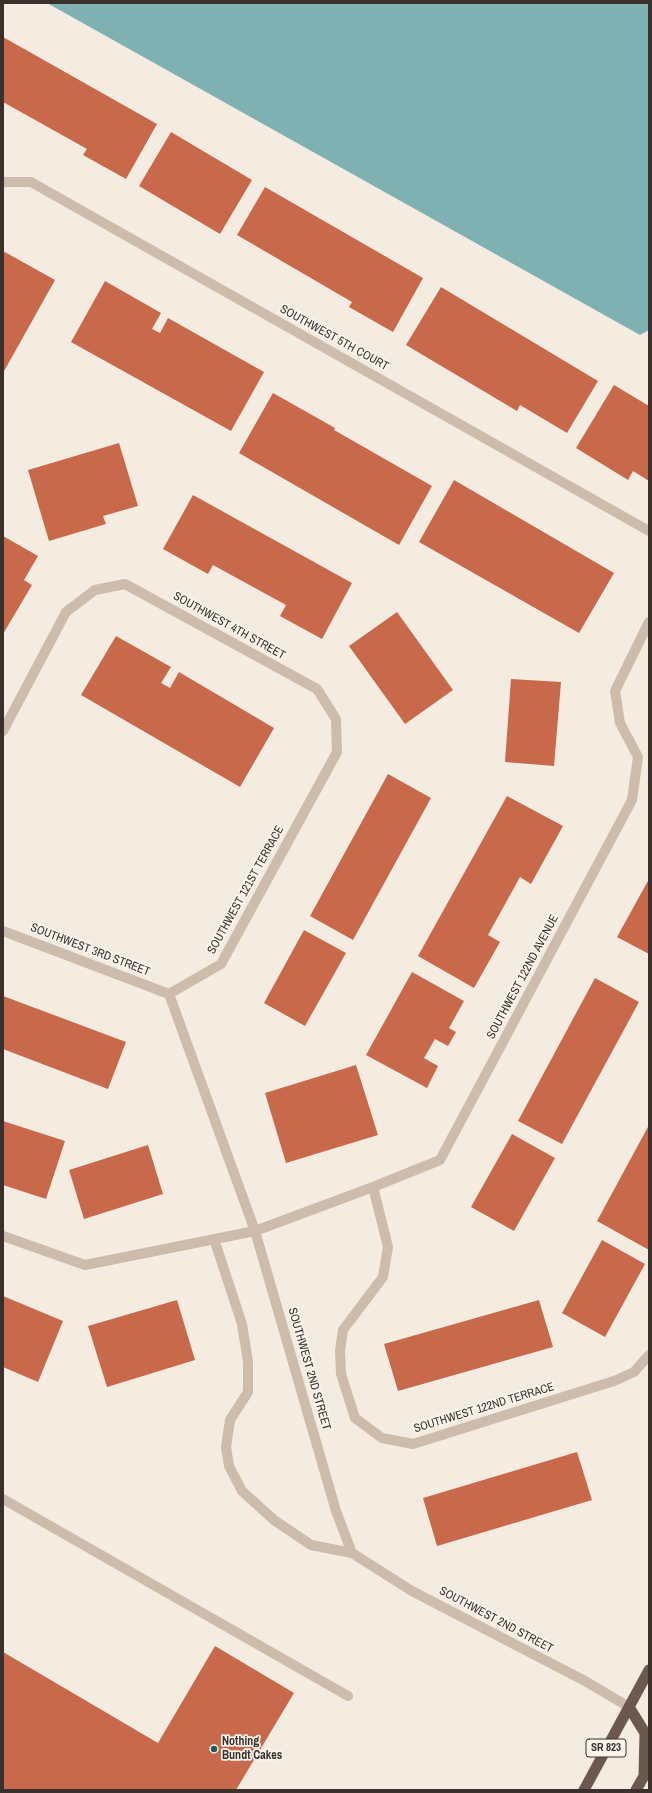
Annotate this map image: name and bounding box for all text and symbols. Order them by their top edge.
street label: SOUTHWEST 5TH COURT [277,302,391,374]
street label: SOUTHWEST 4TH STREET [171,589,287,663]
street label: SOUTHWEST 121ST TERRACE [205,823,287,957]
street label: SOUTHWEST 122ND AVENUE [484,912,562,1042]
street label: SOUTHWEST 3RD STREET [28,921,152,979]
street label: SOUTHWEST 2ND STREET [285,1306,333,1432]
street label: SOUTHWEST 122ND TERRACE [412,1380,556,1436]
street label: SOUTHWEST 2ND STREET [437,1584,555,1656]
place label: Nothing Bundt Cakes [222,1735,282,1763]
road number: SR 823 [586,1739,626,1757]
marker: Nothing Bundt Cakes [209,1744,219,1754]

